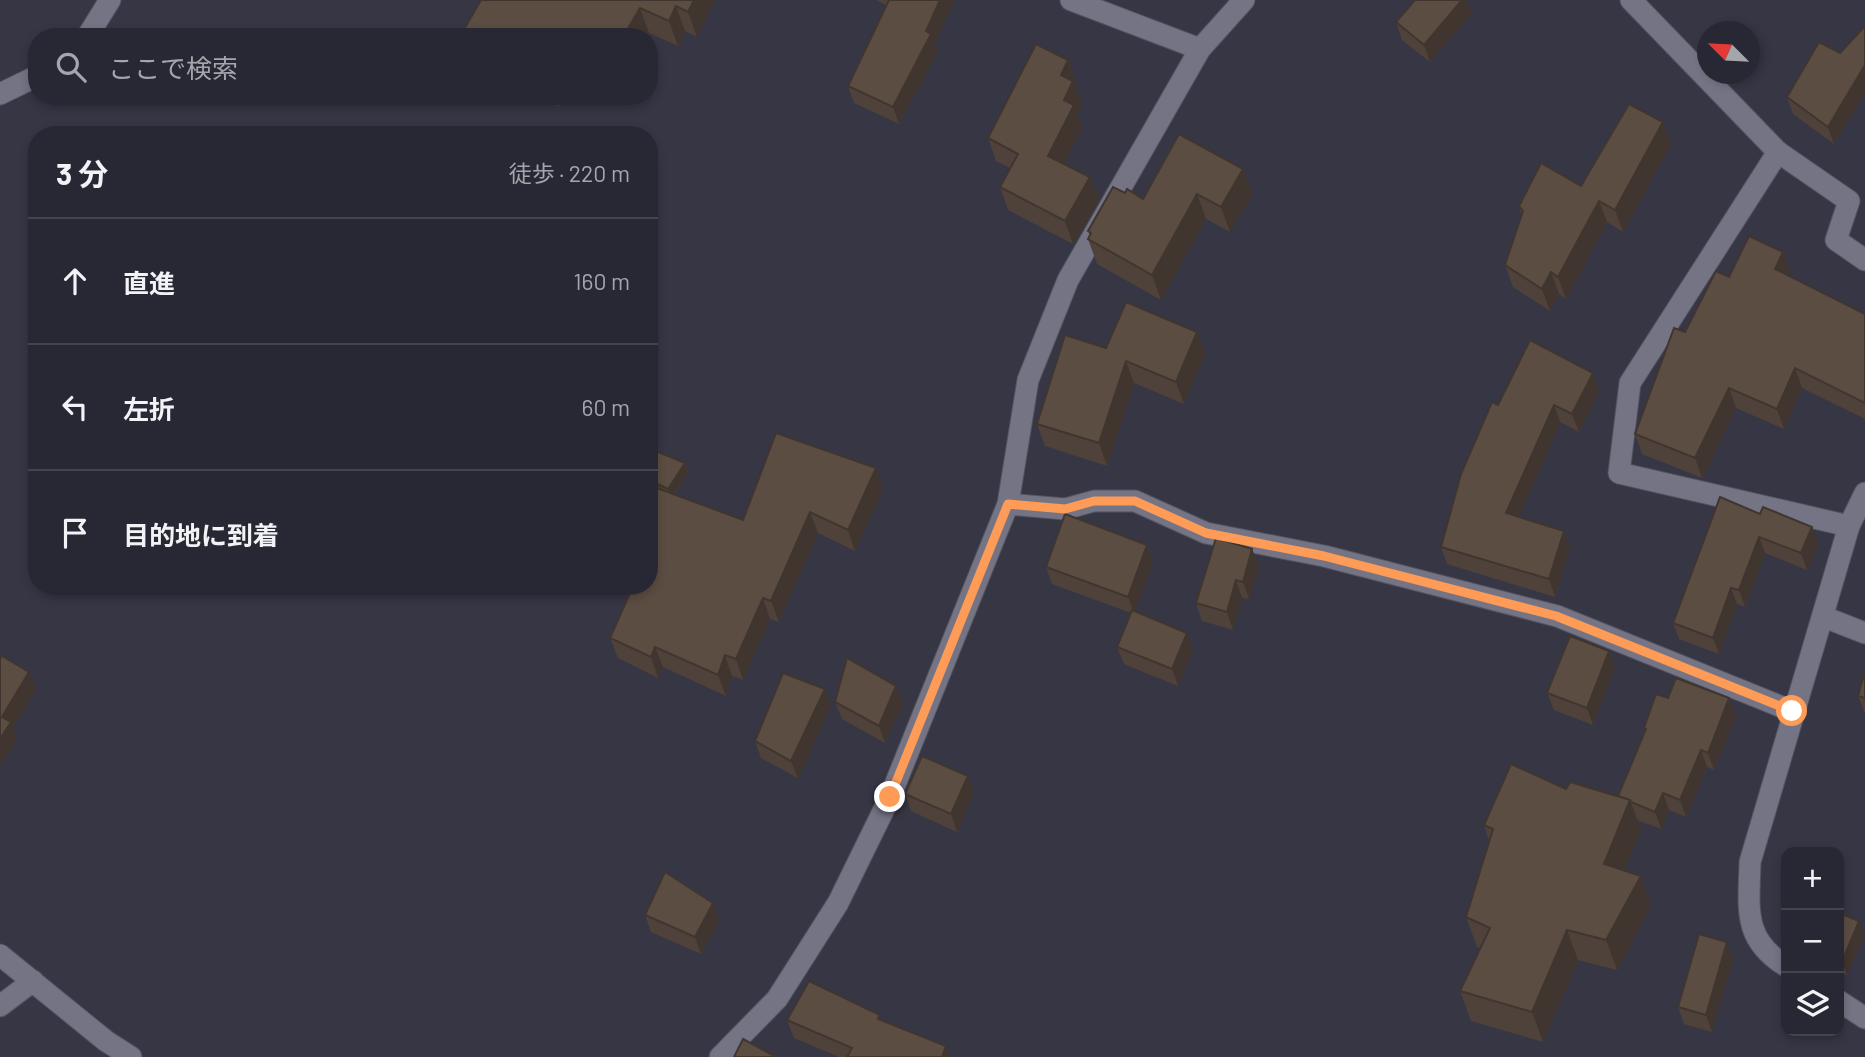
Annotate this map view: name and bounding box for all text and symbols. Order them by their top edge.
north arrow [1697,21,1760,84]
search box [28,28,658,105]
icon: search [52,48,90,86]
text: ここで検索 [108,52,238,83]
text: 3 分 [56,155,108,191]
text: 徒歩 · 220 m [509,159,630,187]
icon: ahead [56,262,94,300]
text: 直進 [123,267,175,298]
text: 160 m [573,267,630,295]
icon: left [56,388,94,426]
text: 左折 [123,393,175,424]
text: 60 m [582,393,630,421]
icon: arrive [56,514,94,552]
text: 目的地に到着 [123,519,279,550]
route start [1776,695,1807,726]
route end [874,781,905,812]
map controls [1781,847,1844,1036]
button: + [1781,847,1844,910]
button: − [1781,910,1844,973]
button: layers [1781,973,1844,1036]

